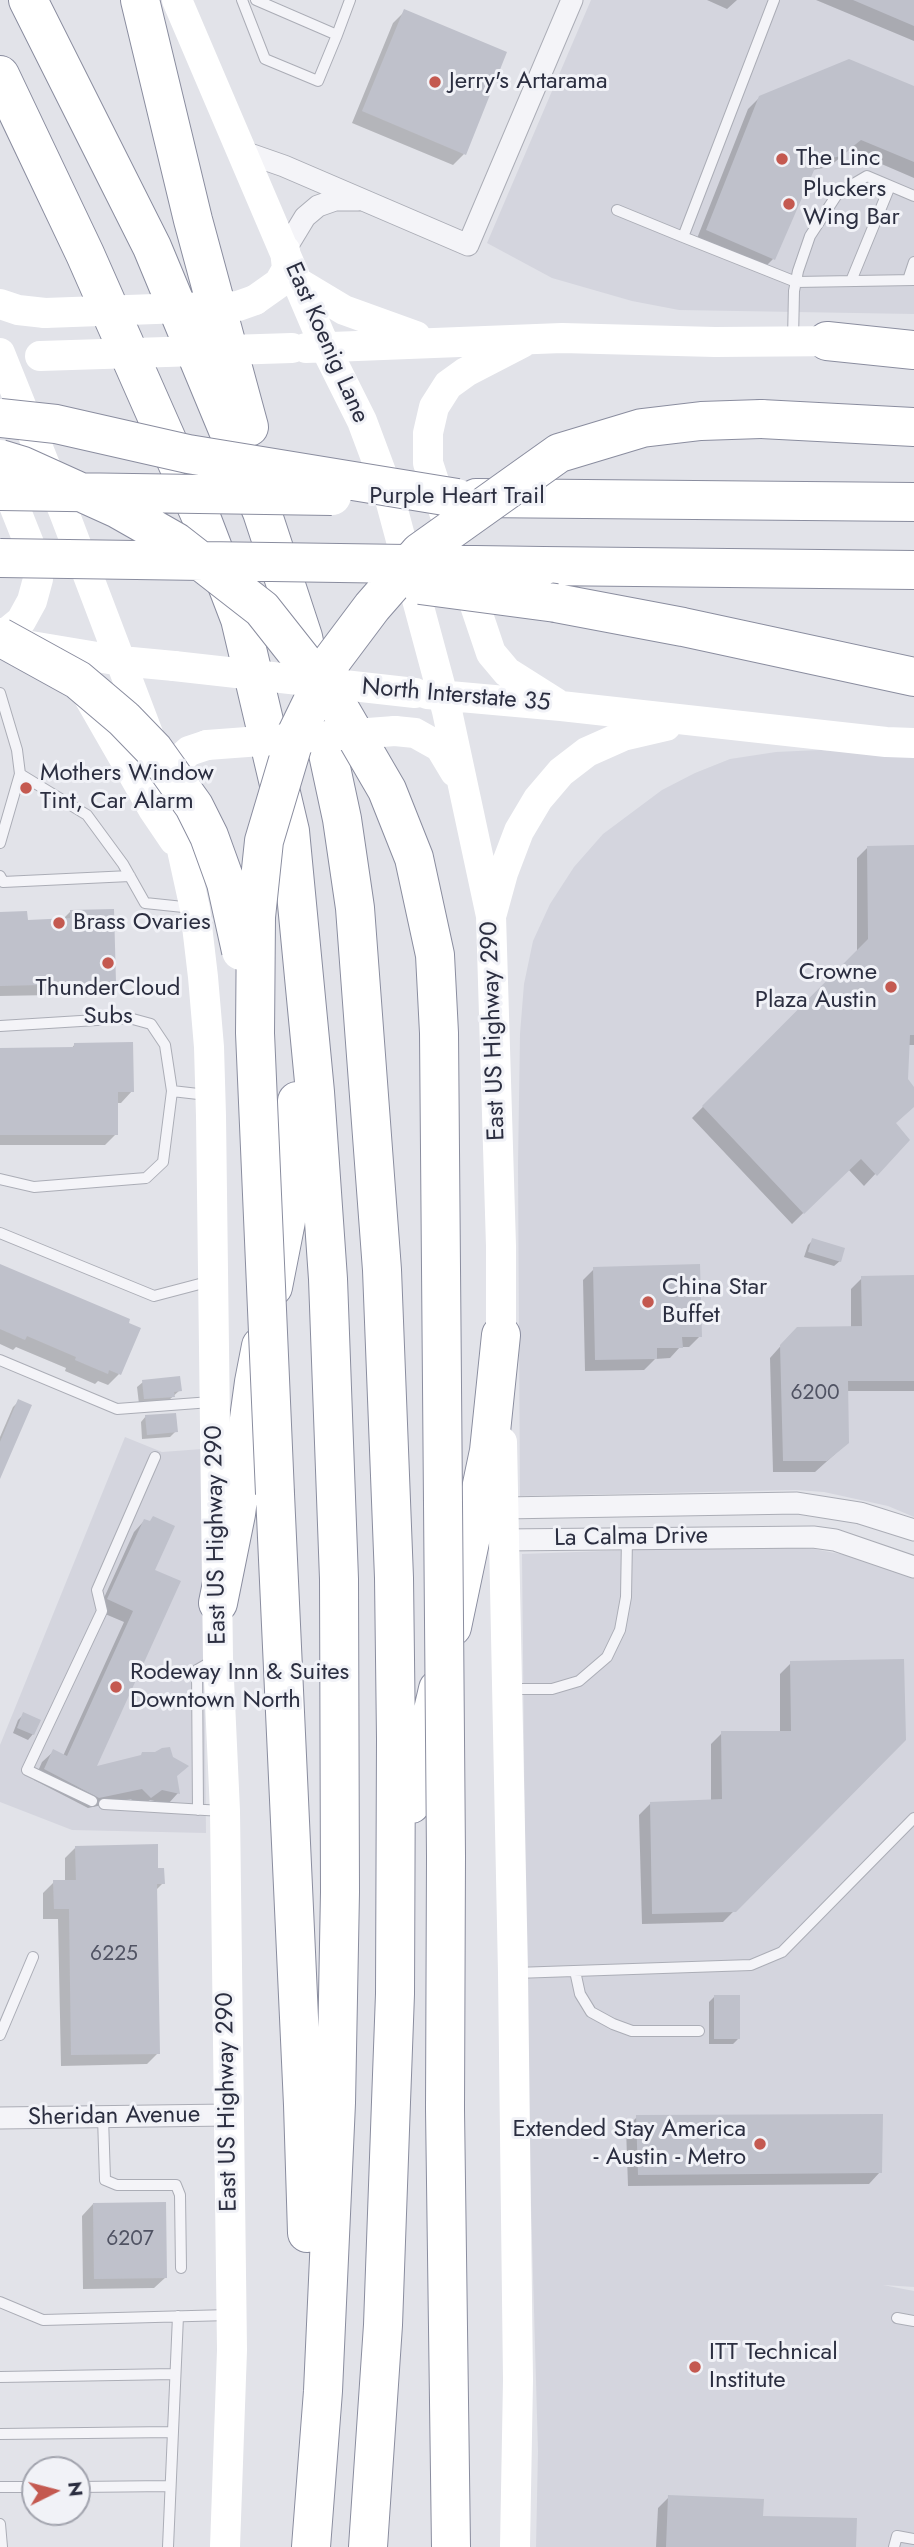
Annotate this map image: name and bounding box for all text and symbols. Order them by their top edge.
place label: Jerry's Artarama [449,68,608,96]
marker: Jerry's Artarama [427,74,443,90]
place label: The Linc [796,145,880,173]
marker: The Linc [774,151,790,167]
place label: Pluckers Wing Bar [803,176,900,232]
marker: Pluckers Wing Bar [781,196,797,212]
street label: East Koenig Lane [278,258,374,428]
street label: Purple Heart Trail [369,483,545,511]
street label: North Interstate 35 [360,673,552,719]
place label: Mothers Window Tint, Car Alarm [40,760,214,816]
marker: Mothers Window Tint, Car Alarm [18,780,34,796]
place label: Brass Ovaries [73,909,211,937]
marker: Brass Ovaries [51,915,67,931]
street label: East US Highway 290 [476,921,512,1141]
marker: ThunderCloud Subs [100,955,116,971]
place label: Crowne Plaza Austin [755,959,877,1015]
place label: ThunderCloud Subs [36,975,180,1031]
marker: Crowne Plaza Austin [883,979,899,995]
place label: China Star Buffet [662,1274,767,1330]
marker: China Star Buffet [640,1294,656,1310]
house number: 6200 [790,1381,840,1407]
street label: East US Highway 290 [201,1425,233,1645]
street label: La Calma Drive [554,1522,708,1554]
place label: Rodeway Inn & Suites Downtown North [130,1659,349,1715]
marker: Rodeway Inn & Suites Downtown North [108,1679,124,1695]
house number: 6225 [90,1942,138,1968]
street label: East US Highway 290 [212,1992,244,2212]
street label: Sheridan Avenue [28,2101,200,2133]
place label: Extended Stay America - Austin - Metro [513,2116,746,2172]
marker: Extended Stay America - Austin - Metro [752,2136,768,2152]
house number: 6207 [106,2227,154,2253]
place label: ITT Technical Institute [709,2339,838,2395]
marker: ITT Technical Institute [687,2359,703,2375]
north arrow [21,2456,91,2526]
text: N [61,2480,90,2498]

